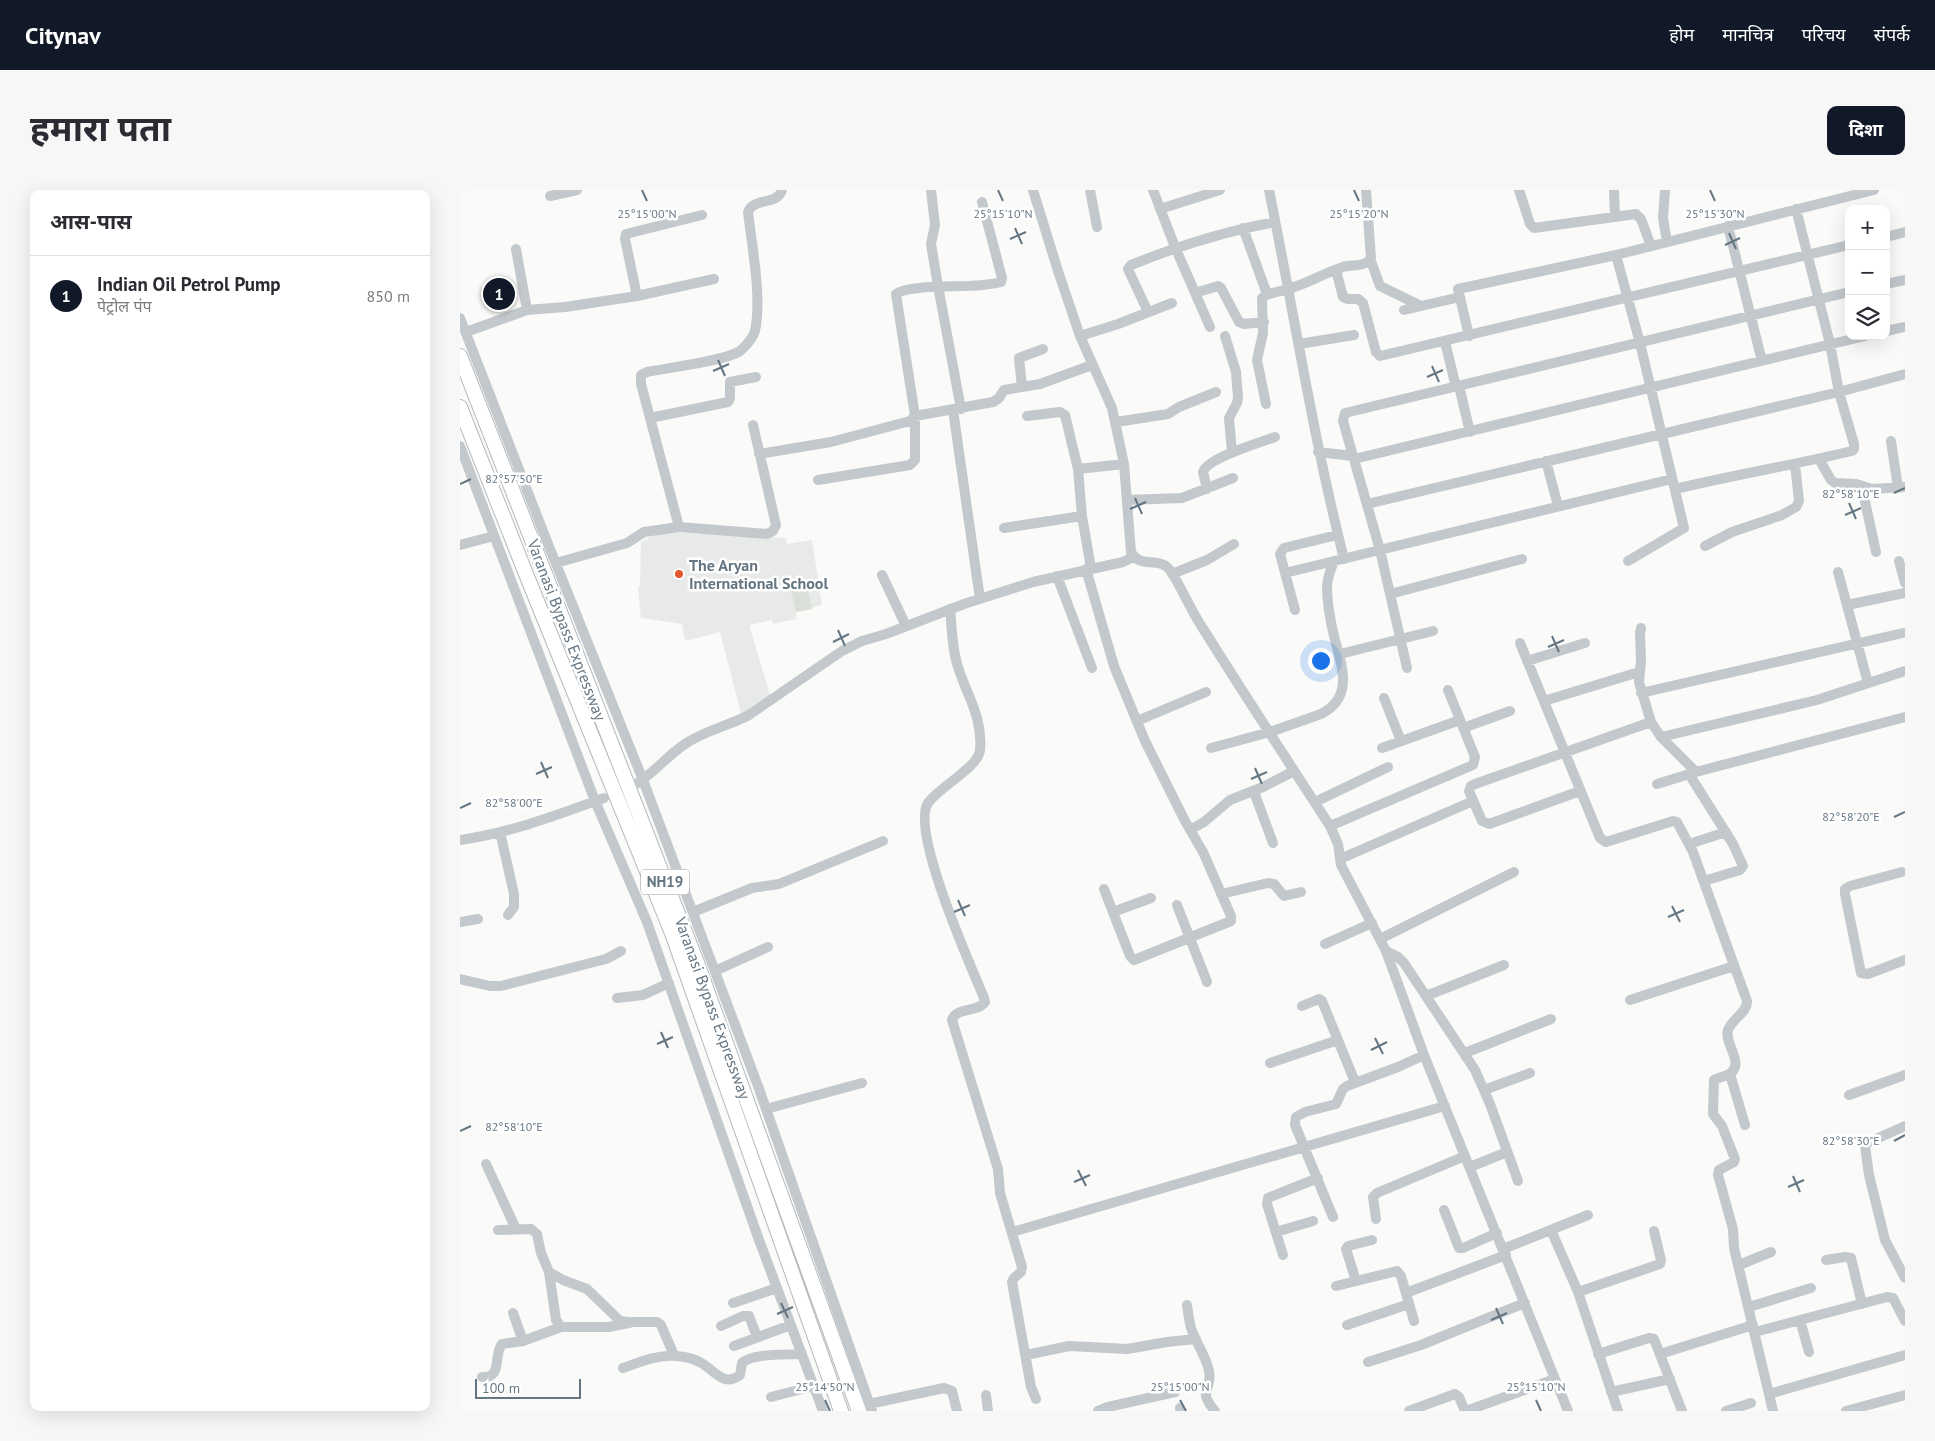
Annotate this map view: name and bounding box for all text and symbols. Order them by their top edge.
text: Citynav [25,20,101,51]
text: होम [1669,23,1694,46]
text: मानचित्र [1722,23,1774,46]
text: परिचय [1802,23,1846,46]
text: संपर्क [1874,23,1910,46]
text: हमारा पता [30,105,171,151]
button: दिशा [1827,106,1905,155]
map controls [1845,205,1890,340]
button: + [1845,205,1890,250]
text: 25°15'00"N [617,206,677,221]
text: 25°15'10"N [973,206,1033,221]
text: 25°15'20"N [1329,206,1389,221]
text: 25°15'30"N [1685,206,1745,221]
text: आस-पास [50,208,132,235]
button: − [1845,250,1890,295]
text: Indian Oil Petrol Pump [97,272,281,296]
pin: 1 [483,275,515,313]
text: 1 [61,286,71,306]
text: 850 m [367,286,410,306]
button: layers [1845,295,1890,340]
text: पेट्रोल पंप [97,296,152,316]
text: 82°57'50"E [485,471,543,486]
text: 82°58'10"E [1822,486,1880,501]
street label: Varanasi Bypass Expressway [523,536,611,724]
place label: The Aryan International School [689,555,828,593]
marker: The Aryan International School [673,568,685,580]
your location [1308,648,1334,674]
text: 82°58'00"E [485,795,543,810]
text: 82°58'20"E [1822,809,1880,824]
road number: NH19 [641,870,689,894]
street label: Varanasi Bypass Expressway [670,913,755,1102]
text: 82°58'10"E [485,1119,543,1134]
text: 82°58'30"E [1822,1133,1880,1148]
scale bar [475,1376,581,1399]
text: 100 m [482,1379,520,1397]
text: 25°14'50"N [795,1379,855,1394]
text: 25°15'00"N [1150,1379,1210,1394]
text: 25°15'10"N [1506,1379,1566,1394]

